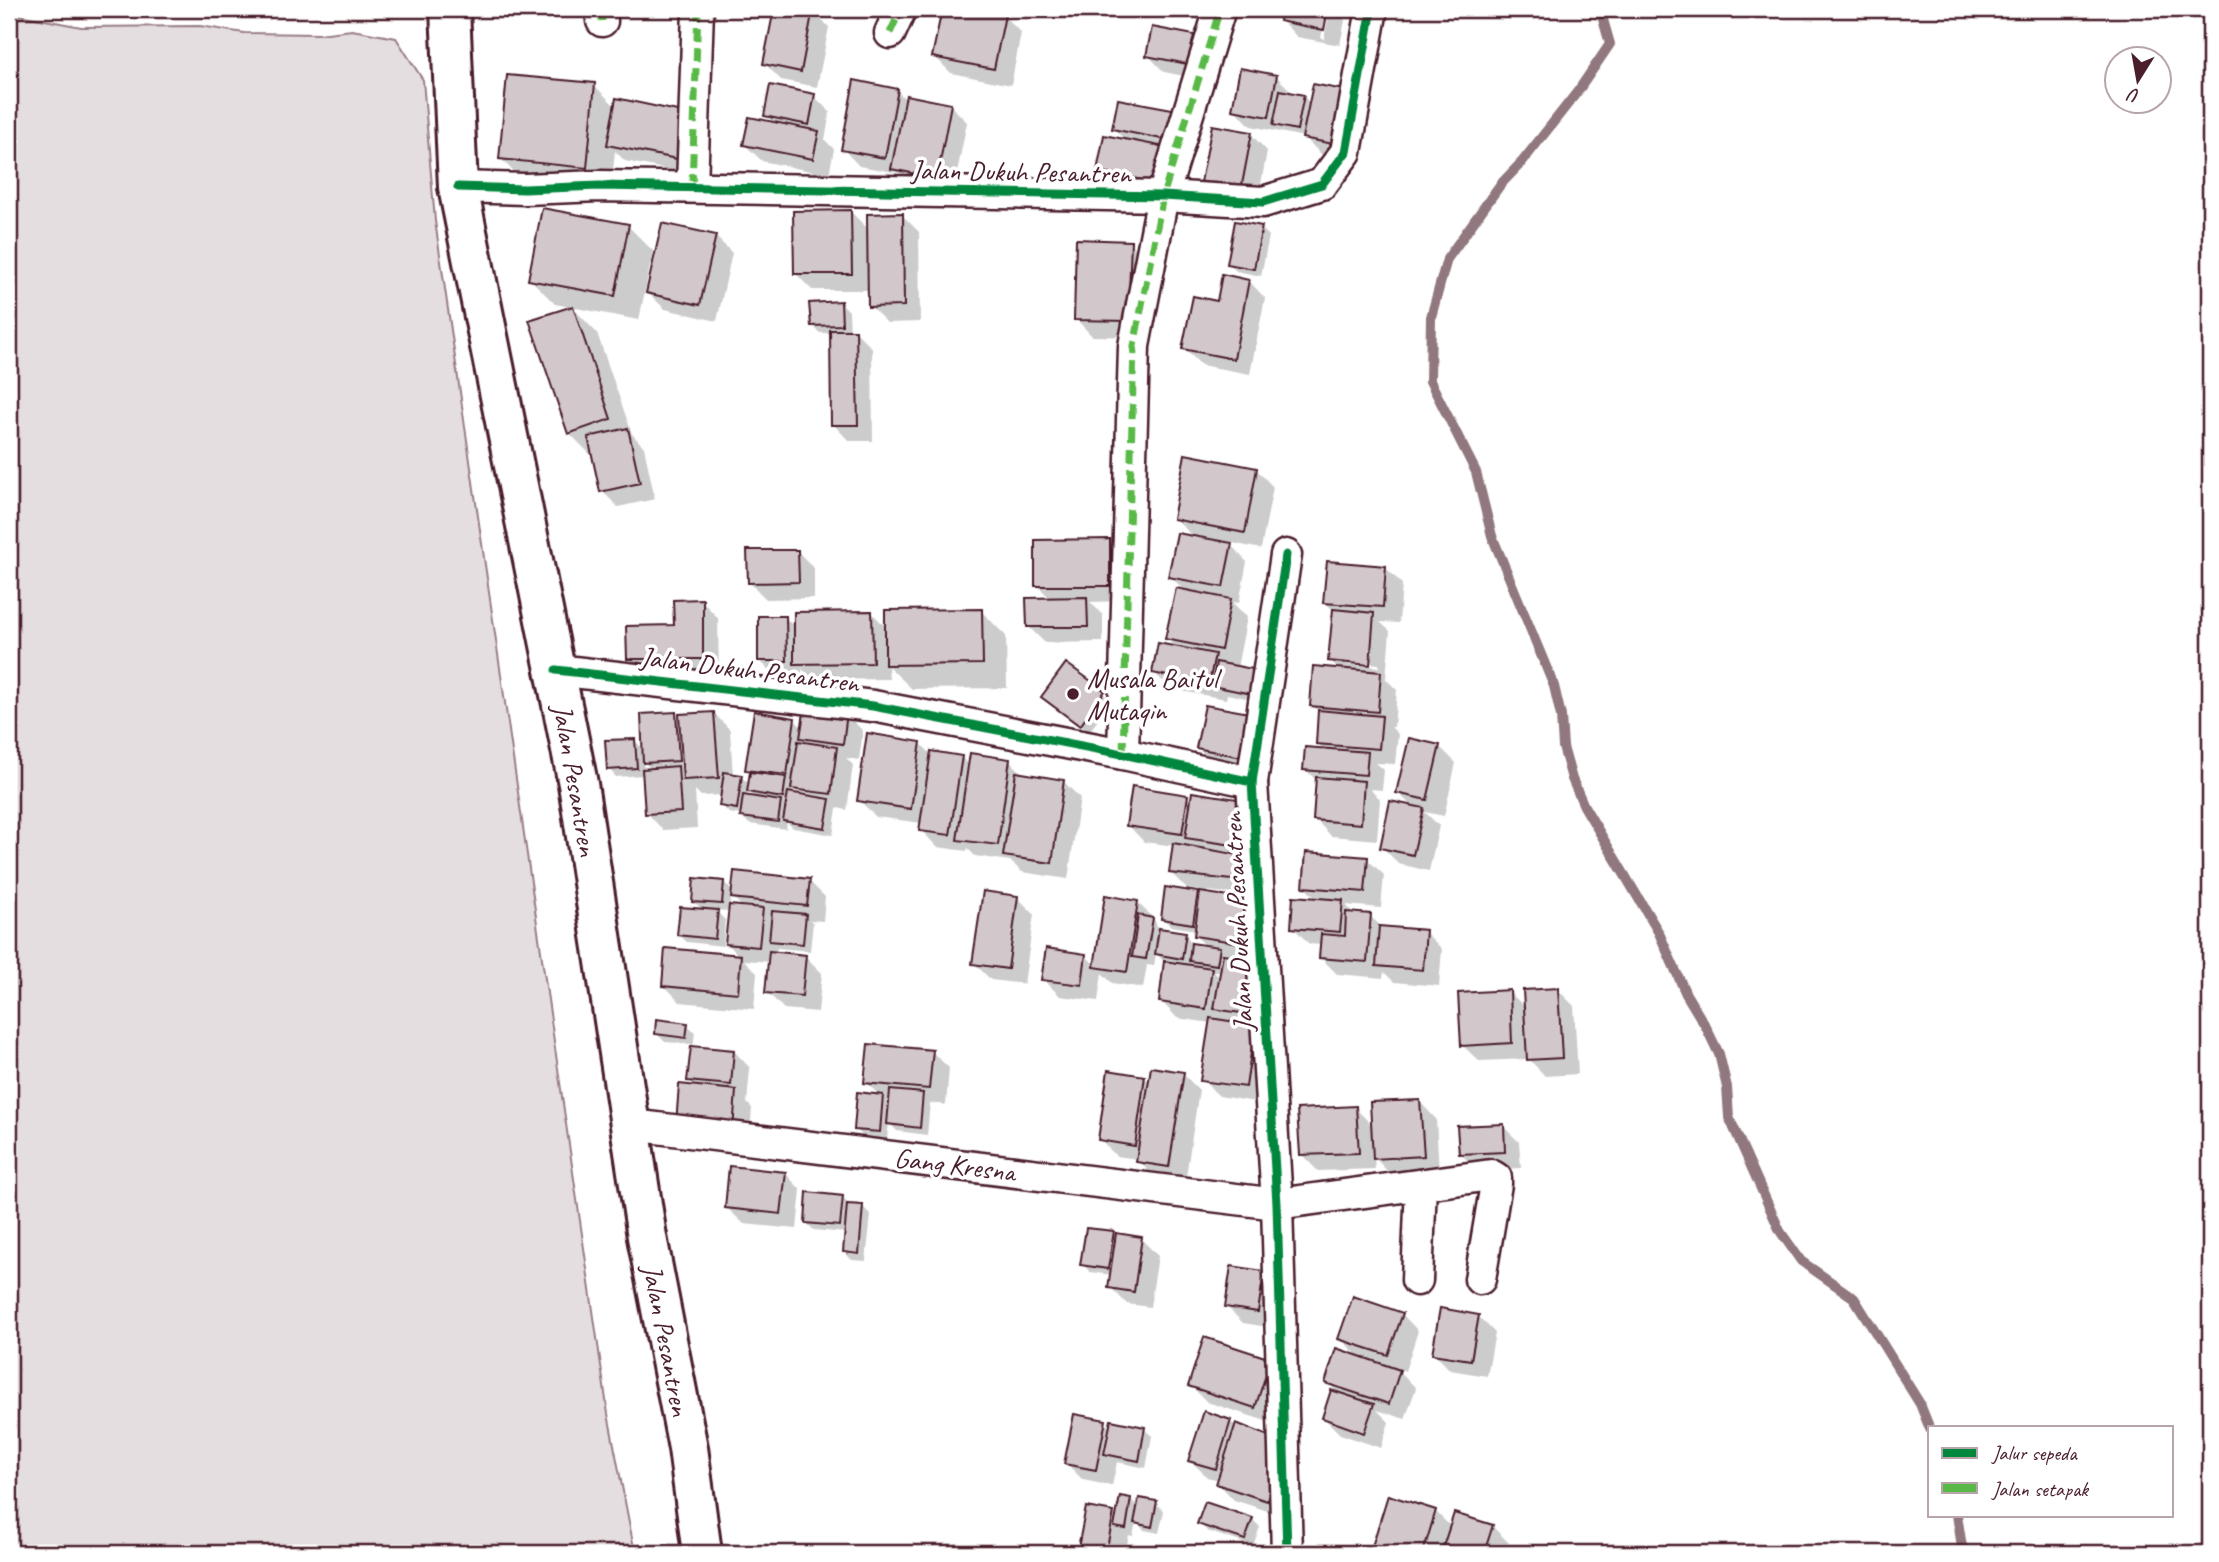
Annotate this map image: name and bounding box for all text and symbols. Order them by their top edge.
north arrow [2104,46,2174,116]
text: U [2124,82,2142,108]
street label: Jalan Dukuh Pesantren [909,152,1132,191]
street label: Jalan Dukuh Pesantren [637,639,862,700]
place label: Musala Baitul Mutaqin [1087,661,1223,728]
marker: Musala Baitul Mutaqin [1065,686,1081,702]
street label: Jalan Pesantren [545,700,606,860]
street label: Jalan Dukuh Pesantren [1214,810,1261,1034]
street label: Gang Kresna [893,1140,1020,1190]
street label: Jalan Pesantren [634,1260,699,1420]
legend [1928,1426,2174,1516]
text: Jalur sepeda [1991,1440,2078,1466]
text: Jalan setapak [1991,1476,2089,1502]

